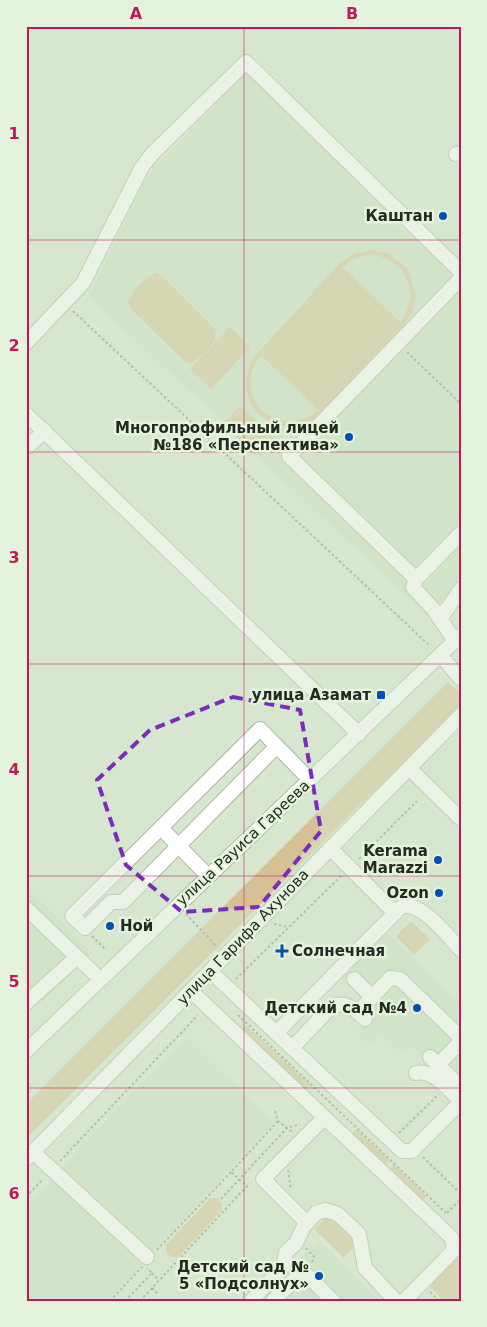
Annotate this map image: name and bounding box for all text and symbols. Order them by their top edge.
text: A [130,4,143,23]
text: B [346,4,358,23]
text: 1 [8,124,20,143]
place label: Каштан [366,207,433,225]
marker: Каштан [437,210,449,222]
text: 2 [8,336,20,355]
place label: Многопрофильный лицей №186 «Перспектива» [115,419,339,454]
marker: Многопрофильный лицей №186 «Перспектива» [343,431,355,443]
text: 3 [8,548,20,567]
place label: улица Азамат [252,686,371,704]
marker: улица Азамат [375,689,387,701]
text: 4 [8,760,20,779]
street label: улица Рауиса Гареева [173,776,313,910]
place label: Kerama Marazzi [363,842,428,877]
marker: Kerama Marazzi [432,854,444,866]
street label: улица Гарифа Ахунова [173,865,313,1009]
place label: Ozon [387,884,429,902]
marker: Ozon [433,887,445,899]
place label: Ной [120,917,153,935]
marker: Ной [104,920,116,932]
place label: Солнечная [292,942,385,960]
marker: Солнечная [276,945,288,957]
text: 5 [8,972,20,991]
place label: Детский сад №4 [265,999,407,1017]
marker: Детский сад №4 [411,1002,423,1014]
text: 6 [8,1184,20,1203]
place label: Детский сад № 5 «Подсолнух» [177,1258,309,1293]
marker: Детский сад № 5 «Подсолнух» [313,1270,325,1282]

